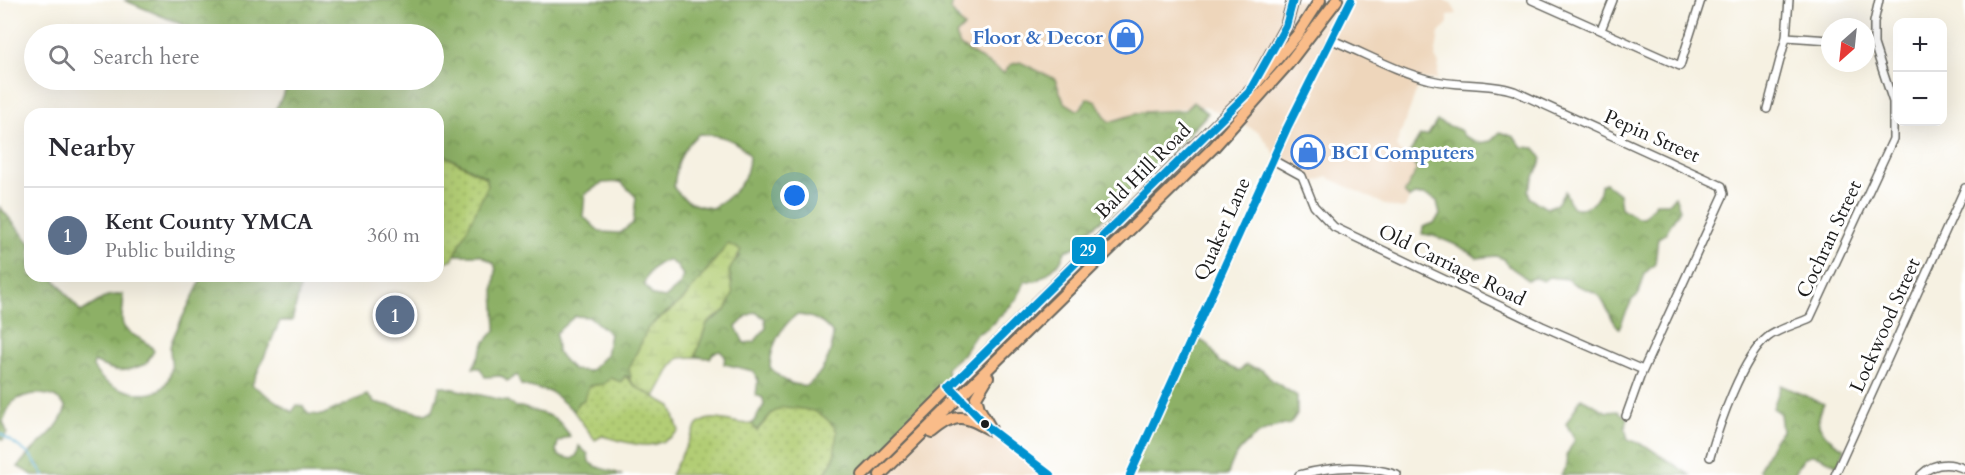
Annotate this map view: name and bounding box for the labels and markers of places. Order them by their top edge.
shop icon: Floor & Decor [1108,19,1144,55]
place label: Floor & Decor [973,24,1104,51]
shop icon: BCI Computers [1290,134,1326,170]
place label: BCI Computers [1331,139,1474,166]
pin: 1 [376,292,414,338]
unlabelled marker [979,418,991,430]

